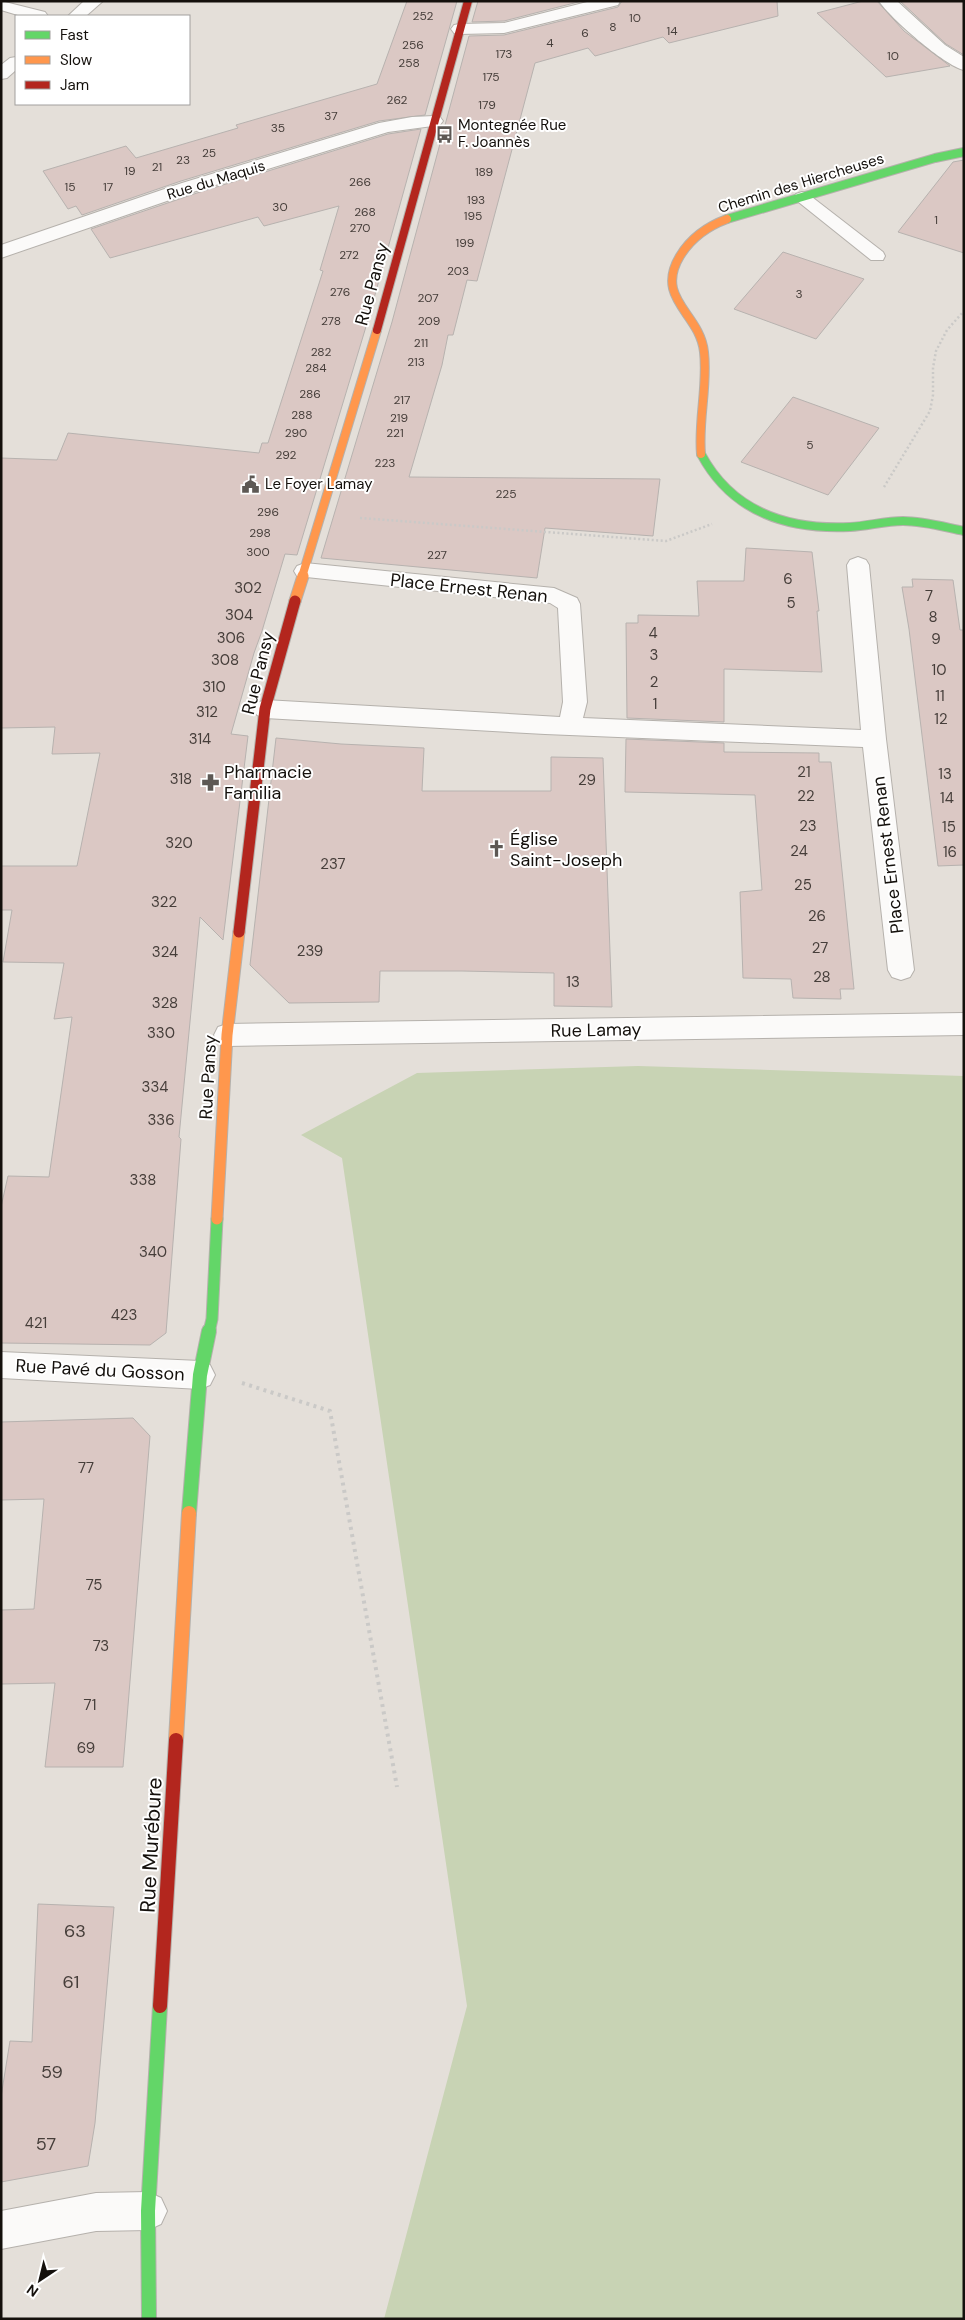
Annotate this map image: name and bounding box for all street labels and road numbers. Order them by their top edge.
street label: Chemin des Hiercheuses [716,148,886,218]
street label: Rue du Maquis [164,156,268,204]
street label: Rue Pansy [349,240,395,328]
street label: Place Ernest Renan [389,568,549,608]
street label: Rue Pansy [236,629,280,717]
street label: Place Ernest Renan [866,775,910,935]
street label: Rue Lamay [550,1017,642,1043]
street label: Rue Pansy [194,1034,222,1120]
street label: Rue Pavé du Gosson [15,1354,185,1386]
street label: Rue Murébure [133,1777,169,1913]

